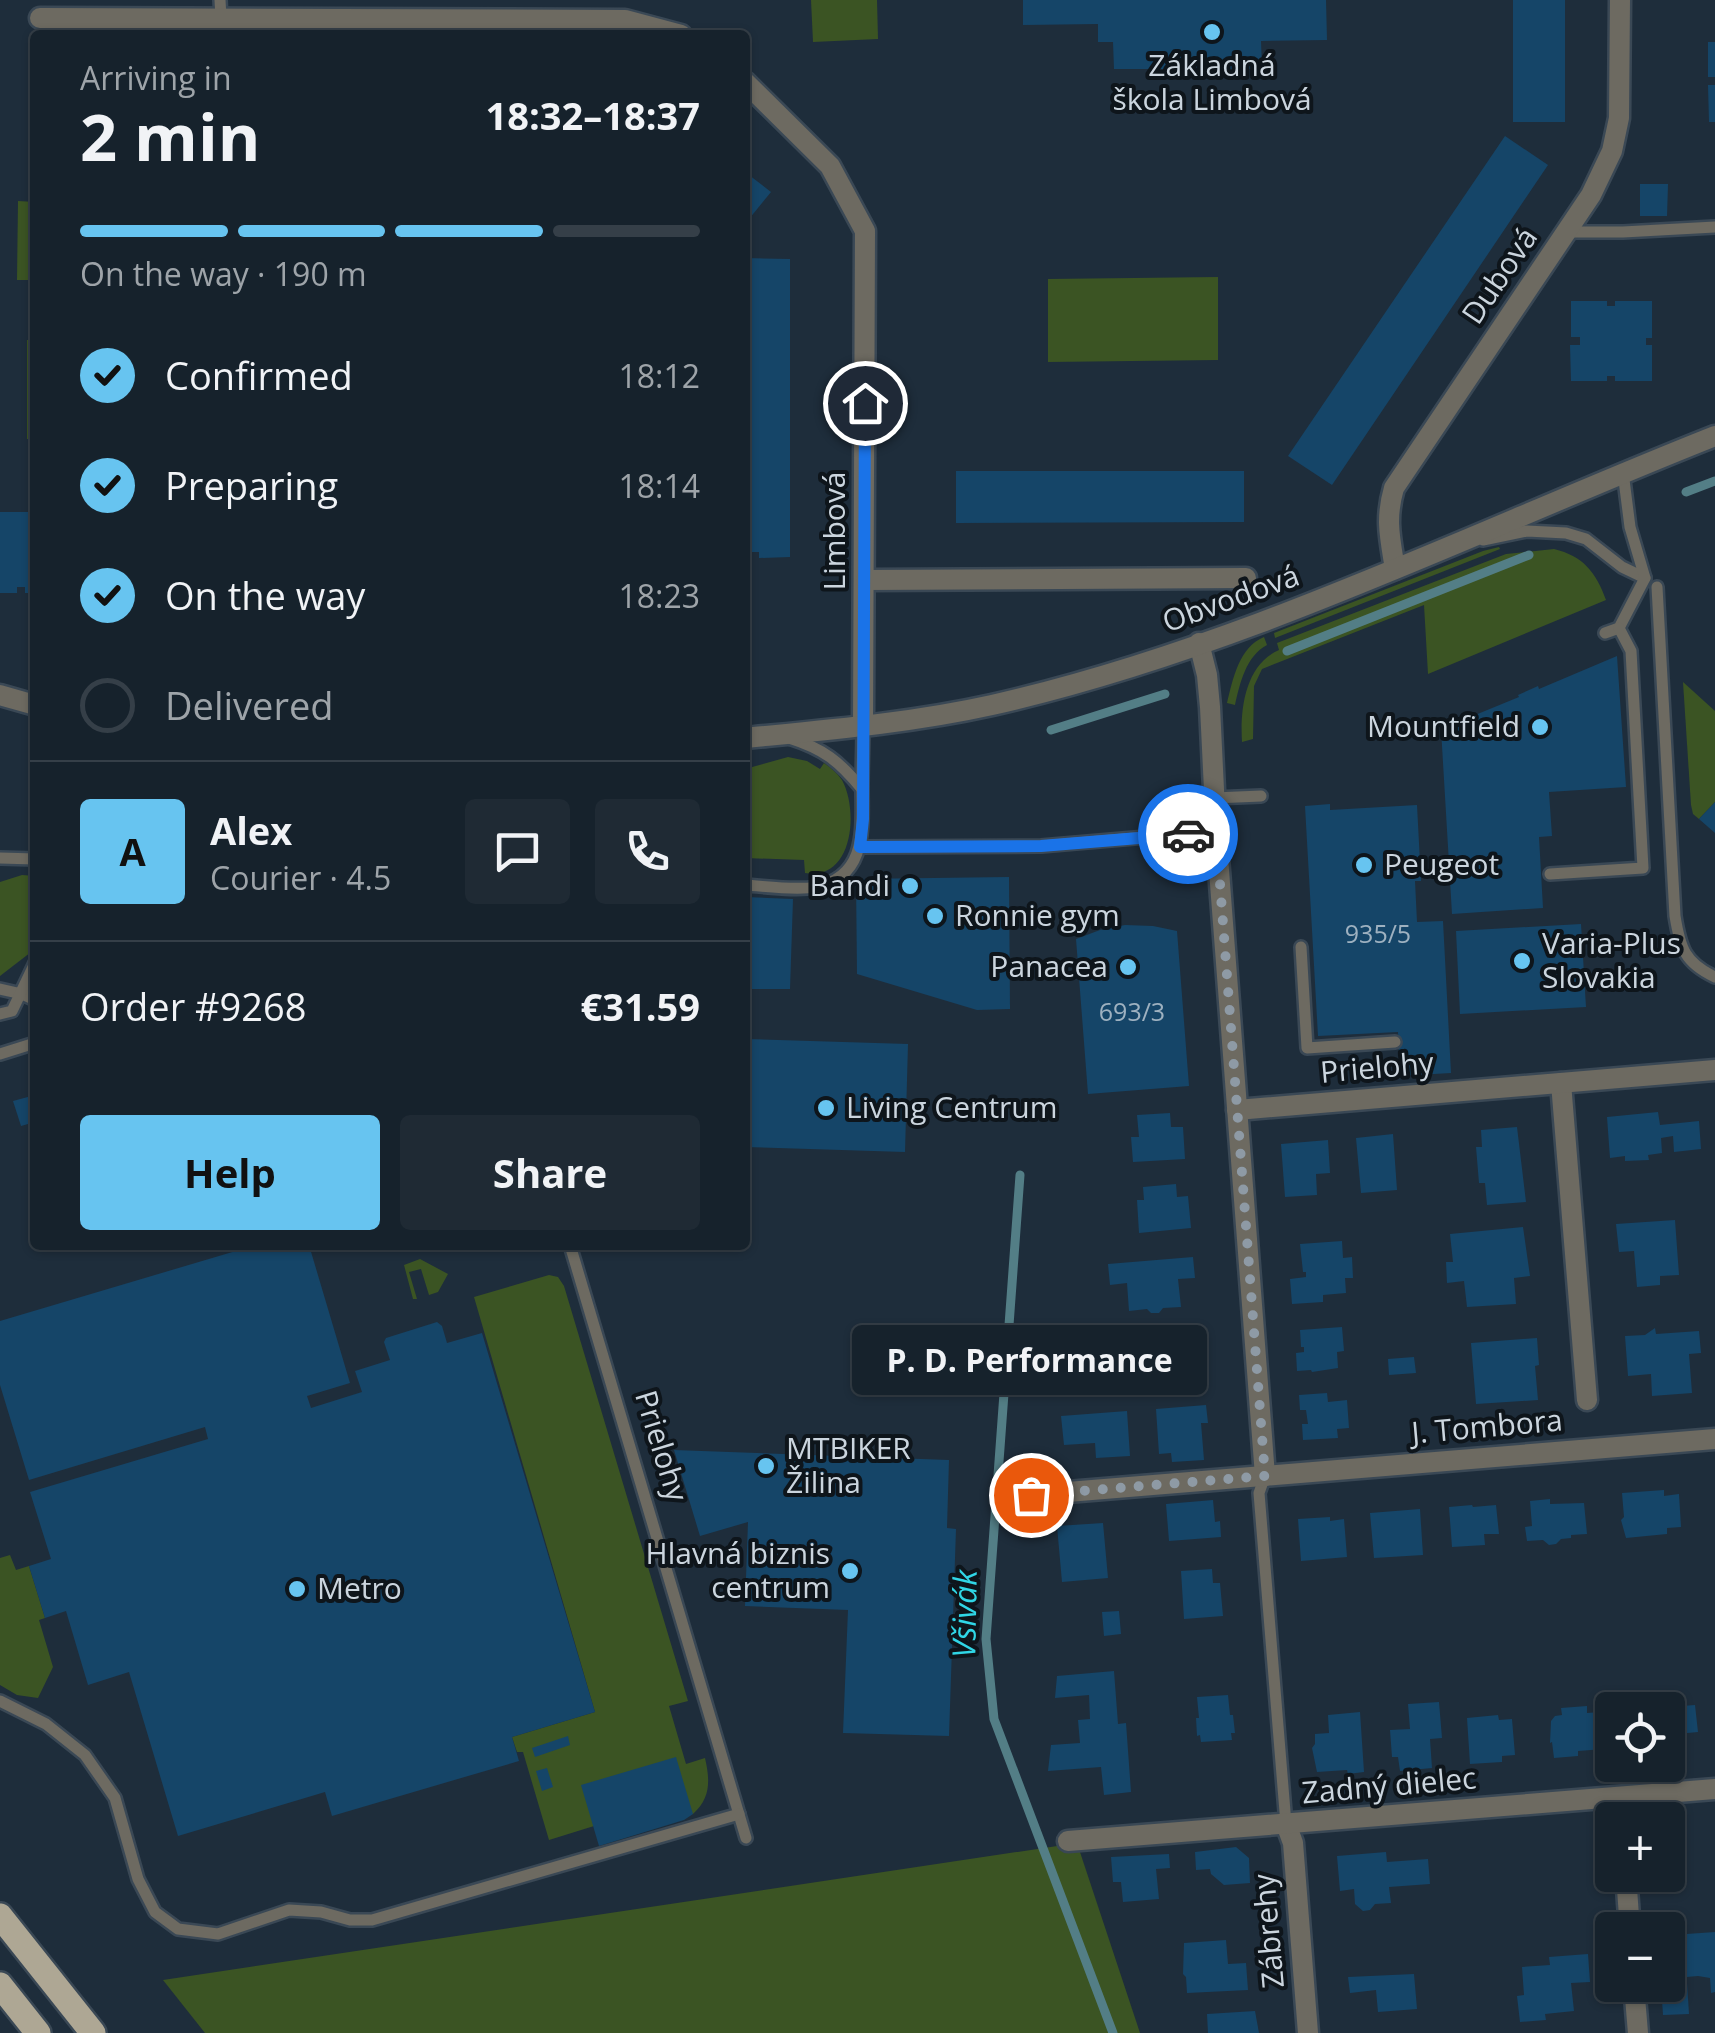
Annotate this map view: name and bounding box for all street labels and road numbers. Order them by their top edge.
street label: Dubová [1451,219,1546,331]
street label: Limbová [813,471,854,591]
street label: Obvodová [1156,554,1305,641]
street label: Prielohy [1318,1041,1436,1092]
street label: Prielohy [626,1385,699,1507]
street label: J. Tombora [1407,1398,1564,1453]
street label: Zadný dielec [1300,1756,1478,1813]
street label: Zábrehy [1242,1871,1293,1990]

